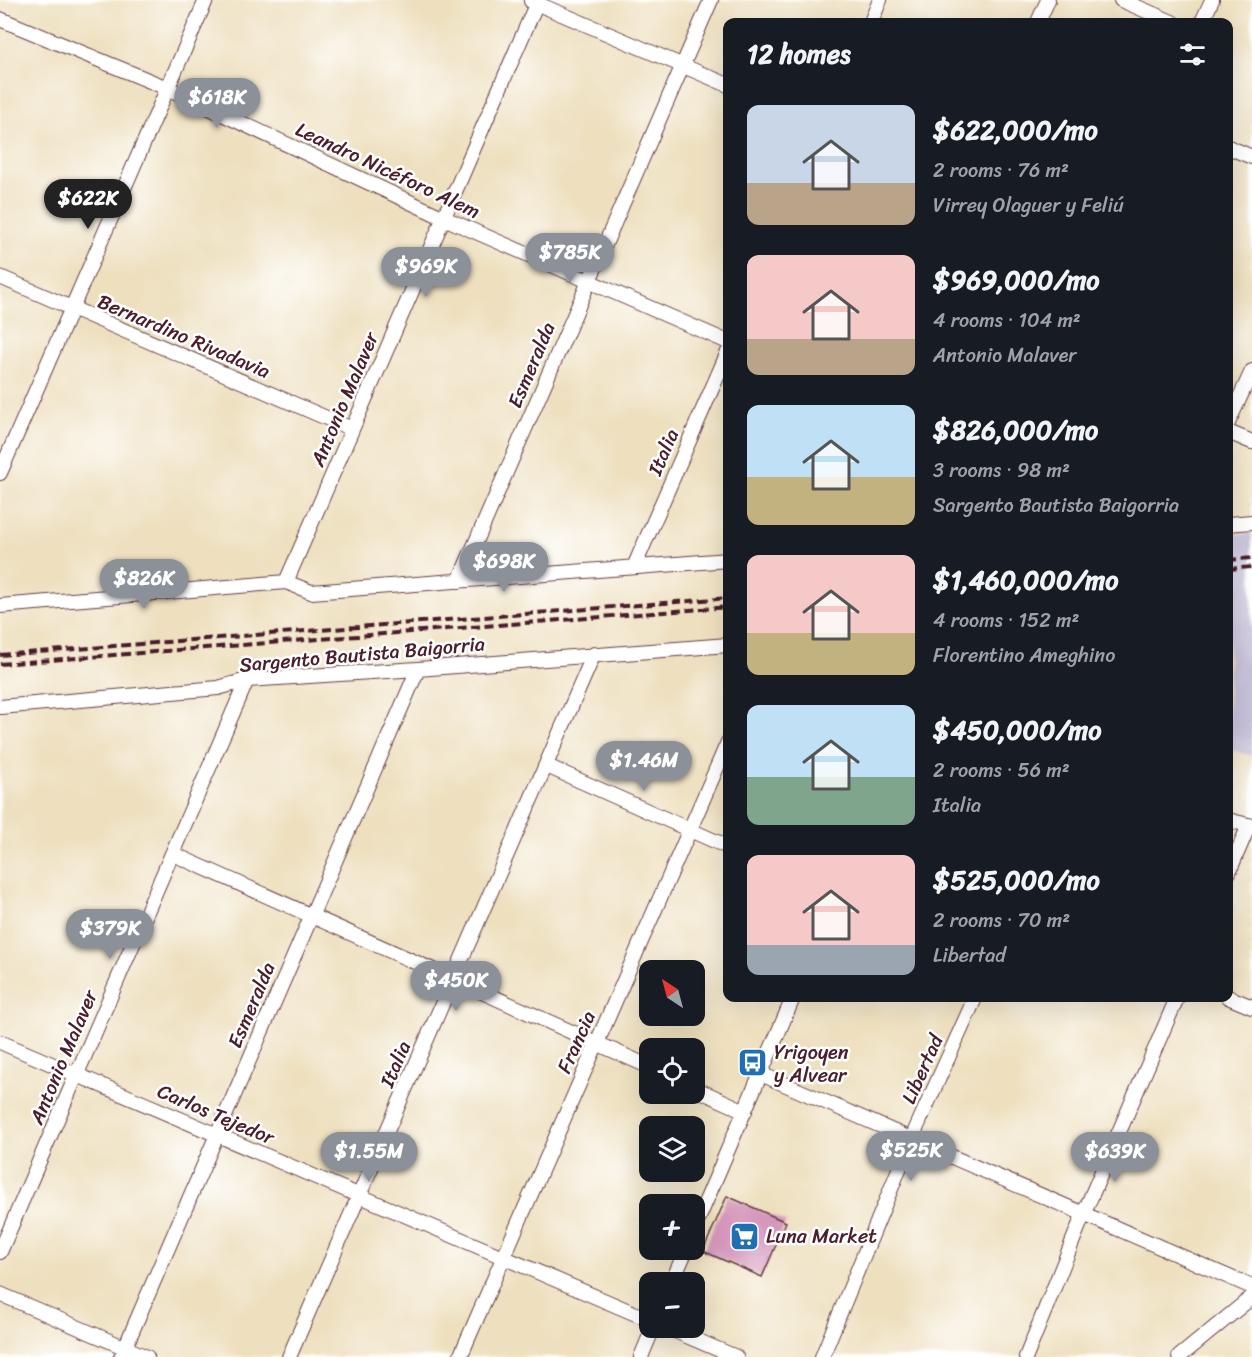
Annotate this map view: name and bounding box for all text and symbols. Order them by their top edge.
text: 12 homes [747,31,851,77]
icon: filters [1176,38,1209,71]
pin: $618K [175,78,259,129]
text: $618K [188,80,246,115]
text: $622,000/mo [933,107,1098,153]
street label: Leandro Nicéforo Alem [290,112,486,229]
icon: home [795,129,867,201]
text: 2 rooms · 76 m² [933,153,1069,188]
pin: $622K [46,179,130,230]
text: $622K [58,181,118,216]
text: Virrey Olaguer y Feliú [933,188,1124,223]
pin: $785K [528,233,612,284]
text: $785K [539,235,601,270]
pin: $969K [384,247,468,298]
text: $969K [395,249,457,284]
text: $969,000/mo [933,257,1100,303]
icon: home [795,279,867,351]
street label: Bernardino Rivadavia [92,284,276,389]
text: 4 rooms · 104 m² [933,303,1081,338]
street label: Esmeralda [498,317,565,414]
street label: Antonio Malaver [300,326,389,473]
text: Antonio Malaver [933,338,1077,373]
text: $826,000/mo [933,407,1098,453]
street label: Italia [638,423,689,482]
icon: home [795,429,867,501]
text: 3 rooms · 98 m² [933,453,1070,488]
text: Sargento Bautista Baigorria [933,488,1179,523]
pin: $698K [462,542,546,593]
text: $698K [473,544,535,579]
text: $1,460,000/mo [933,557,1118,603]
pin: $826K [102,559,186,610]
text: $826K [114,561,174,596]
icon: home [795,579,867,651]
text: 4 rooms · 152 m² [933,603,1079,638]
street label: Sargento Bautista Baigorria [238,626,486,683]
text: Florentino Ameghino [933,638,1115,673]
text: $450,000/mo [933,707,1101,753]
icon: home [795,729,867,801]
pin: $1.46M [595,741,693,792]
text: $1.46M [610,743,678,778]
text: 2 rooms · 56 m² [933,753,1070,788]
text: Italia [933,788,981,823]
text: $525,000/mo [933,857,1100,903]
icon: home [795,879,867,951]
text: 2 rooms · 70 m² [933,903,1070,938]
pin: $379K [68,909,152,960]
text: $379K [80,911,140,946]
text: Libertad [933,938,1006,973]
street label: Esmeralda [218,957,285,1054]
north arrow [639,960,705,1026]
map controls [639,960,705,1338]
pin: $450K [414,961,498,1012]
text: $450K [425,963,487,998]
street label: Antonio Malaver [19,984,108,1131]
street label: Francia [547,1005,606,1079]
street label: Libertad [892,1027,954,1110]
street label: Italia [370,1035,421,1094]
place label: Yrigoyen y Alvear [774,1035,849,1093]
button: locate [639,1038,705,1104]
bus stop icon: Yrigoyen y Alvear [737,1047,769,1079]
street label: Carlos Tejedor [152,1074,281,1155]
button: layers [639,1116,705,1182]
pin: $525K [869,1131,953,1182]
pin: $1.55M [320,1132,418,1183]
pin: $639K [1073,1132,1157,1183]
text: $525K [880,1133,942,1168]
text: $1.55M [335,1134,403,1169]
text: $639K [1085,1134,1145,1169]
button: + [639,1194,705,1260]
place label: Luna Market [766,1219,877,1254]
supermarket icon: Luna Market [729,1220,761,1252]
button: − [639,1272,705,1338]

